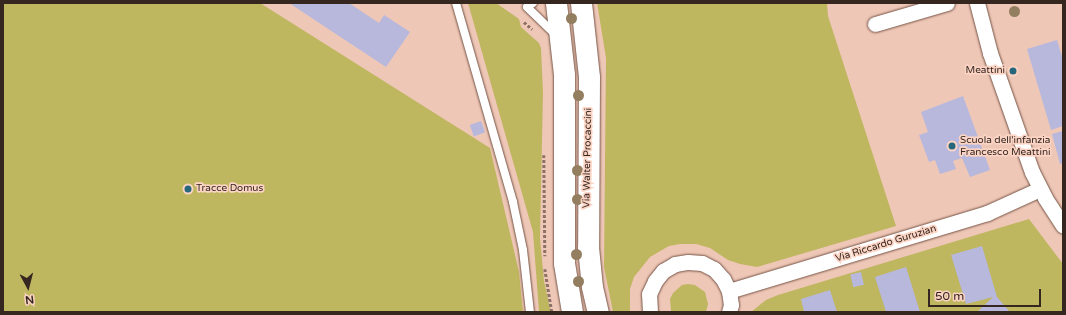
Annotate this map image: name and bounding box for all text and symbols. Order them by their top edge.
place label: Meattini [966,65,1005,77]
marker: Meattini [1008,66,1018,76]
street label: Via Walter Procaccini [581,108,595,208]
place label: Scuola dell'infanzia Francesco Meattini [960,134,1050,158]
marker: Scuola dell'infanzia Francesco Meattini [947,141,957,151]
place label: Tracce Domus [196,183,263,195]
marker: Tracce Domus [183,184,193,194]
street label: Via Riccardo Guruzian [834,223,938,265]
north arrow [8,267,48,307]
scale bar [930,281,1043,307]
text: 50 m [935,289,964,303]
text: N [24,292,35,306]

